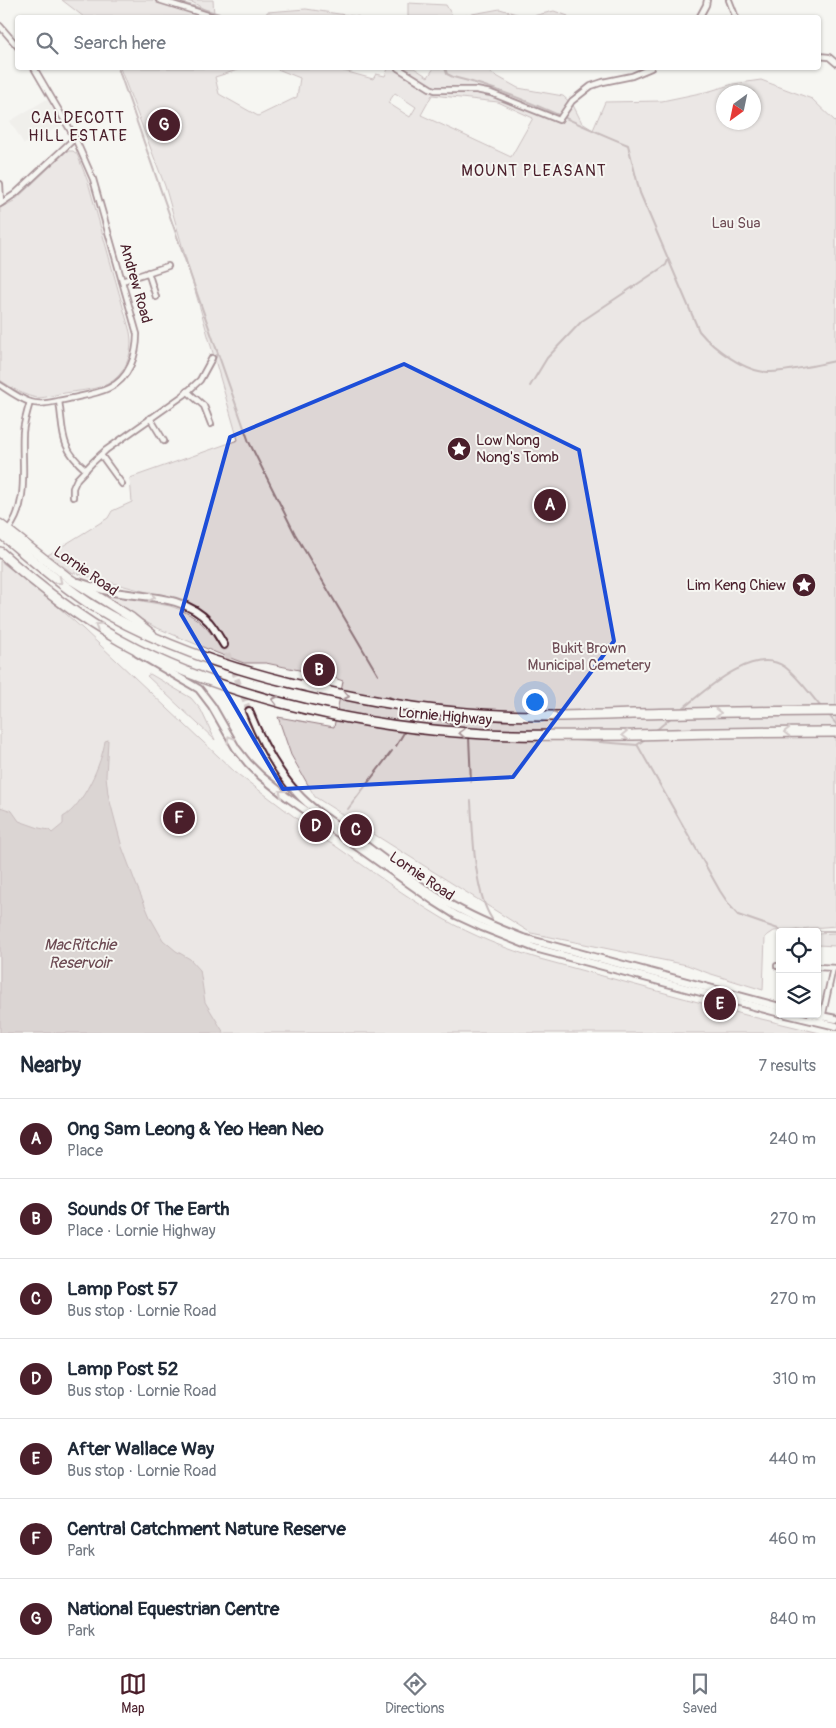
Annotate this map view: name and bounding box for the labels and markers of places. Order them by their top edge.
pin: G [148,106,180,144]
place label: Low Nong Nong's Tomb [476,431,559,467]
place icon: Low Nong Nong's Tomb [446,436,472,462]
pin: A [534,486,566,524]
place icon: Lim Keng Chiew [791,572,817,598]
place label: Lim Keng Chiew [687,576,786,595]
pin: B [303,651,335,689]
pin: F [163,799,195,837]
pin: D [300,807,332,845]
pin: C [340,811,372,849]
pin: E [704,985,736,1023]

